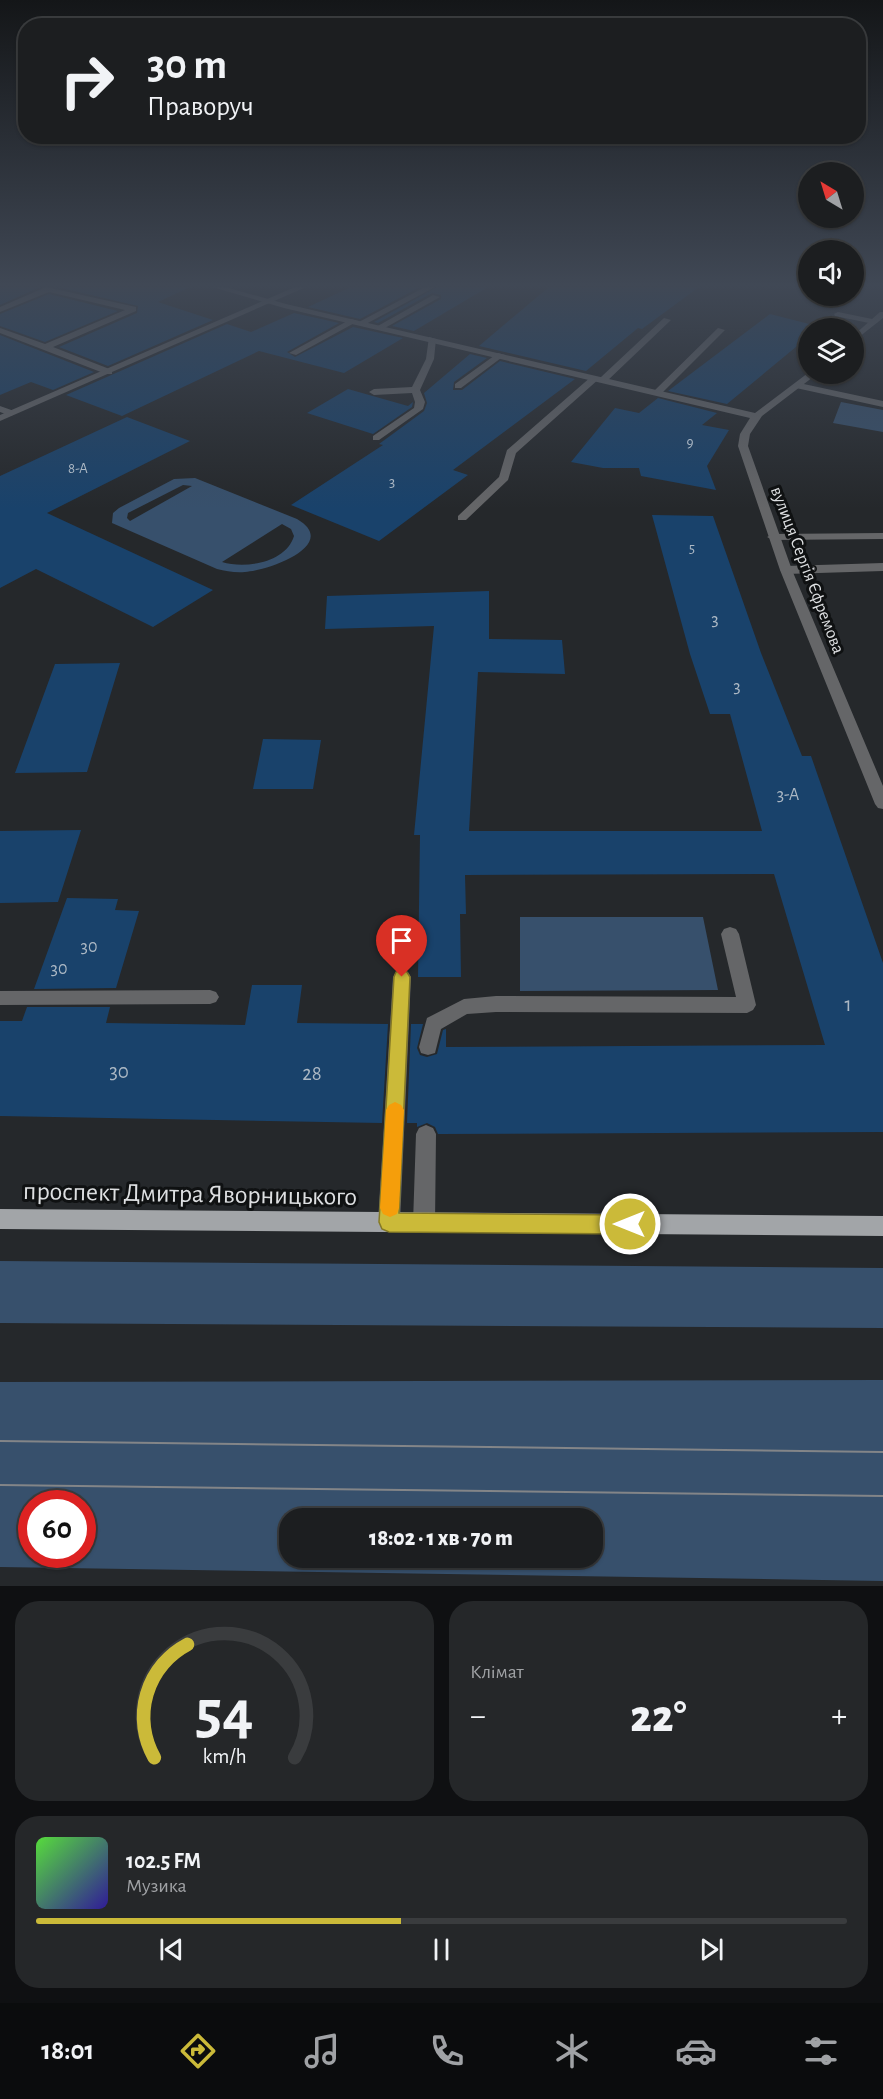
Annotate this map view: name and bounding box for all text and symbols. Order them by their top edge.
icon: right [48,42,126,120]
text: 30 m [147,44,227,86]
text: Праворуч [147,93,254,120]
north arrow [798,162,864,228]
map controls [798,162,864,384]
button: sound [798,240,864,306]
button: layers [798,318,864,384]
house number: 9 [686,435,694,450]
house number: 8-А [68,461,88,476]
house number: 3 [389,475,395,490]
street label: вулиця Сергія Єфремова [767,484,847,656]
house number: 5 [689,541,695,556]
house number: 3 [711,611,719,629]
house number: 3 [733,678,741,696]
house number: 3-А [777,786,800,804]
pin [376,915,427,977]
icon: arrive [385,924,418,957]
house number: 30 [81,938,97,956]
house number: 30 [51,960,67,978]
house number: 1 [844,994,852,1015]
house number: 30 [109,1061,129,1082]
house number: 28 [302,1063,322,1084]
street label: проспект Дмитра Яворницького [23,1178,357,1210]
position arrow [598,1192,662,1256]
speed limit sign: 60 [18,1490,96,1568]
text: 18:02 · 1 хв · 70 m [369,1527,513,1549]
text: Клімат [470,1662,524,1682]
text: 54 [195,1682,254,1744]
text: 22° [630,1695,687,1740]
text: − [470,1700,486,1733]
text: + [831,1700,847,1733]
text: km/h [202,1746,247,1767]
text: 102.5 FM [126,1850,201,1872]
text: Музика [126,1876,187,1896]
icon: previous [155,1933,188,1966]
icon: pause [425,1933,458,1966]
icon: next [695,1933,728,1966]
icon: directions [177,2030,219,2072]
icon: music [301,2030,343,2072]
icon: phone [426,2030,468,2072]
icon: climate [551,2030,593,2072]
icon: car [675,2030,717,2072]
icon: filters [800,2030,842,2072]
text: 18:01 [41,2037,94,2064]

